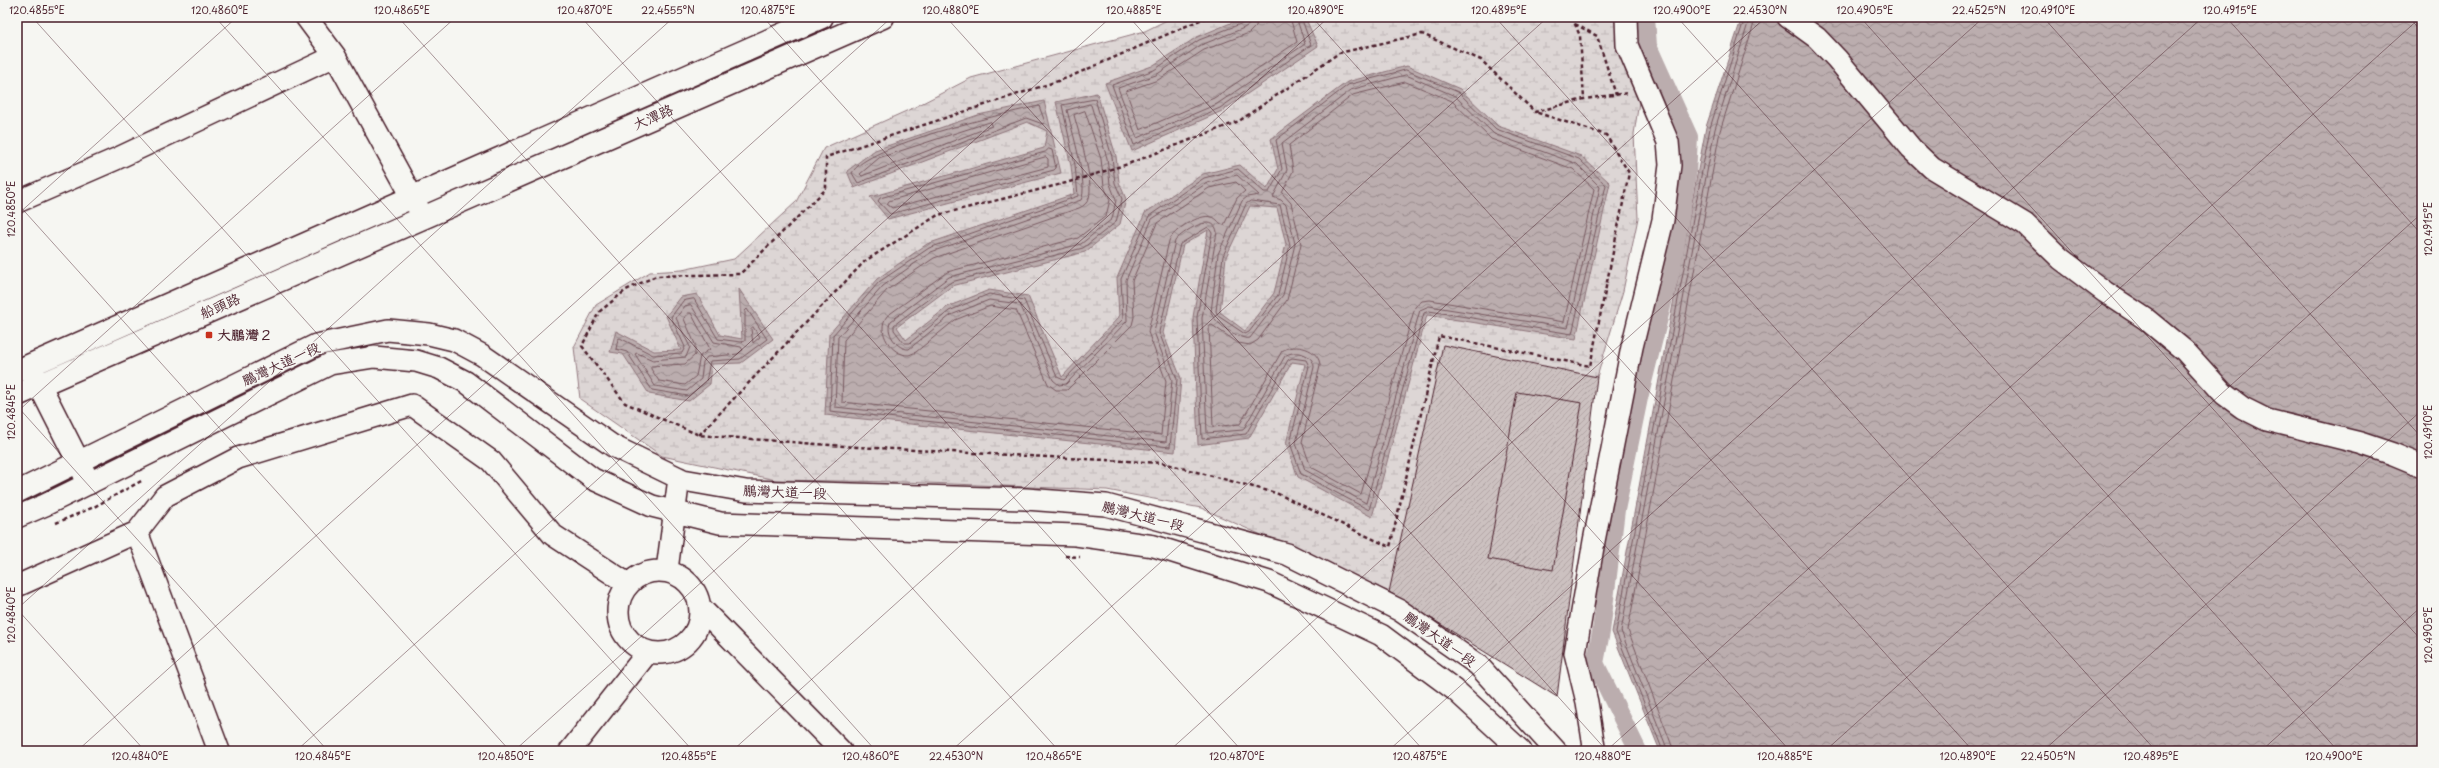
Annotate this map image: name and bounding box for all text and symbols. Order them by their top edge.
text: 120.4855°E [9,2,65,17]
text: 120.4860°E [191,2,249,17]
text: 120.4865°E [374,2,430,17]
text: 120.4870°E [557,2,613,17]
text: 22.4555°N [641,2,695,17]
text: 120.4875°E [741,2,795,17]
text: 120.4880°E [923,2,979,17]
text: 120.4885°E [1106,2,1162,17]
text: 120.4890°E [1288,2,1344,17]
text: 120.4895°E [1471,2,1527,17]
text: 120.4900°E [1653,2,1711,17]
text: 22.4530°N [1733,2,1788,17]
text: 120.4905°E [1837,2,1893,17]
text: 22.4525°N [1952,2,2006,17]
text: 120.4910°E [2021,2,2075,17]
text: 120.4915°E [2203,2,2257,17]
street label: 大潭路 [629,98,676,135]
text: 120.4850°E [3,181,18,237]
text: 120.4915°E [2420,202,2435,256]
street label: 船頭路 [196,287,243,324]
place label: 大鵬灣２ [217,324,273,345]
marker: 大鵬灣２ [204,330,214,340]
street label: 鵬灣大道一段 [238,336,323,391]
text: 120.4845°E [3,384,18,440]
text: 120.4910°E [2420,405,2435,459]
street label: 鵬灣大道一段 [743,480,827,503]
street label: 鵬灣大道一段 [1100,495,1186,536]
text: 120.4840°E [3,586,18,644]
street label: 鵬灣大道一段 [1400,606,1481,671]
text: 120.4905°E [2420,607,2435,663]
text: 120.4840°E [111,748,169,763]
text: 120.4845°E [295,748,351,763]
text: 120.4850°E [478,748,534,763]
text: 120.4855°E [661,748,717,763]
text: 120.4860°E [842,748,900,763]
text: 22.4530°N [929,748,984,763]
text: 120.4865°E [1026,748,1082,763]
text: 120.4870°E [1209,748,1265,763]
text: 120.4875°E [1393,748,1447,763]
text: 120.4880°E [1575,748,1631,763]
text: 120.4885°E [1757,748,1813,763]
text: 120.4890°E [1940,748,1996,763]
text: 22.4505°N [2021,748,2076,763]
text: 120.4895°E [2123,748,2179,763]
text: 120.4900°E [2305,748,2363,763]

